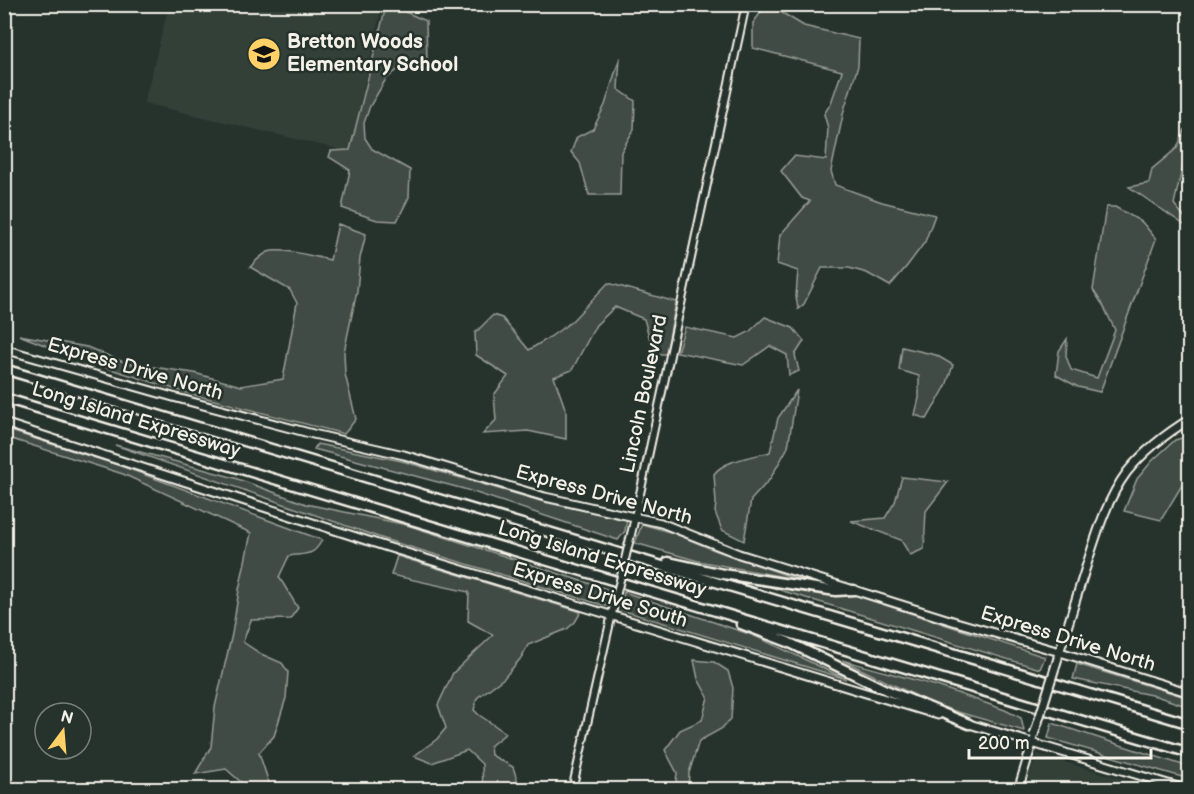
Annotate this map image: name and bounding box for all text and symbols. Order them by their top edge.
place label: Bretton Woods Elementary School [287,30,458,77]
school or university icon: Bretton Woods Elementary School [246,36,282,72]
street label: Lincoln Boulevard [615,312,673,476]
street label: Express Drive North [44,332,226,406]
street label: Long Island Expressway [29,377,243,463]
street label: Express Drive North [513,460,695,530]
street label: Long Island Expressway [495,516,709,602]
street label: Express Drive South [510,557,690,633]
street label: Express Drive North [978,601,1158,677]
north arrow [33,701,93,761]
text: N [58,707,75,729]
scale bar [969,722,1150,760]
text: 200 m [978,733,1030,754]

